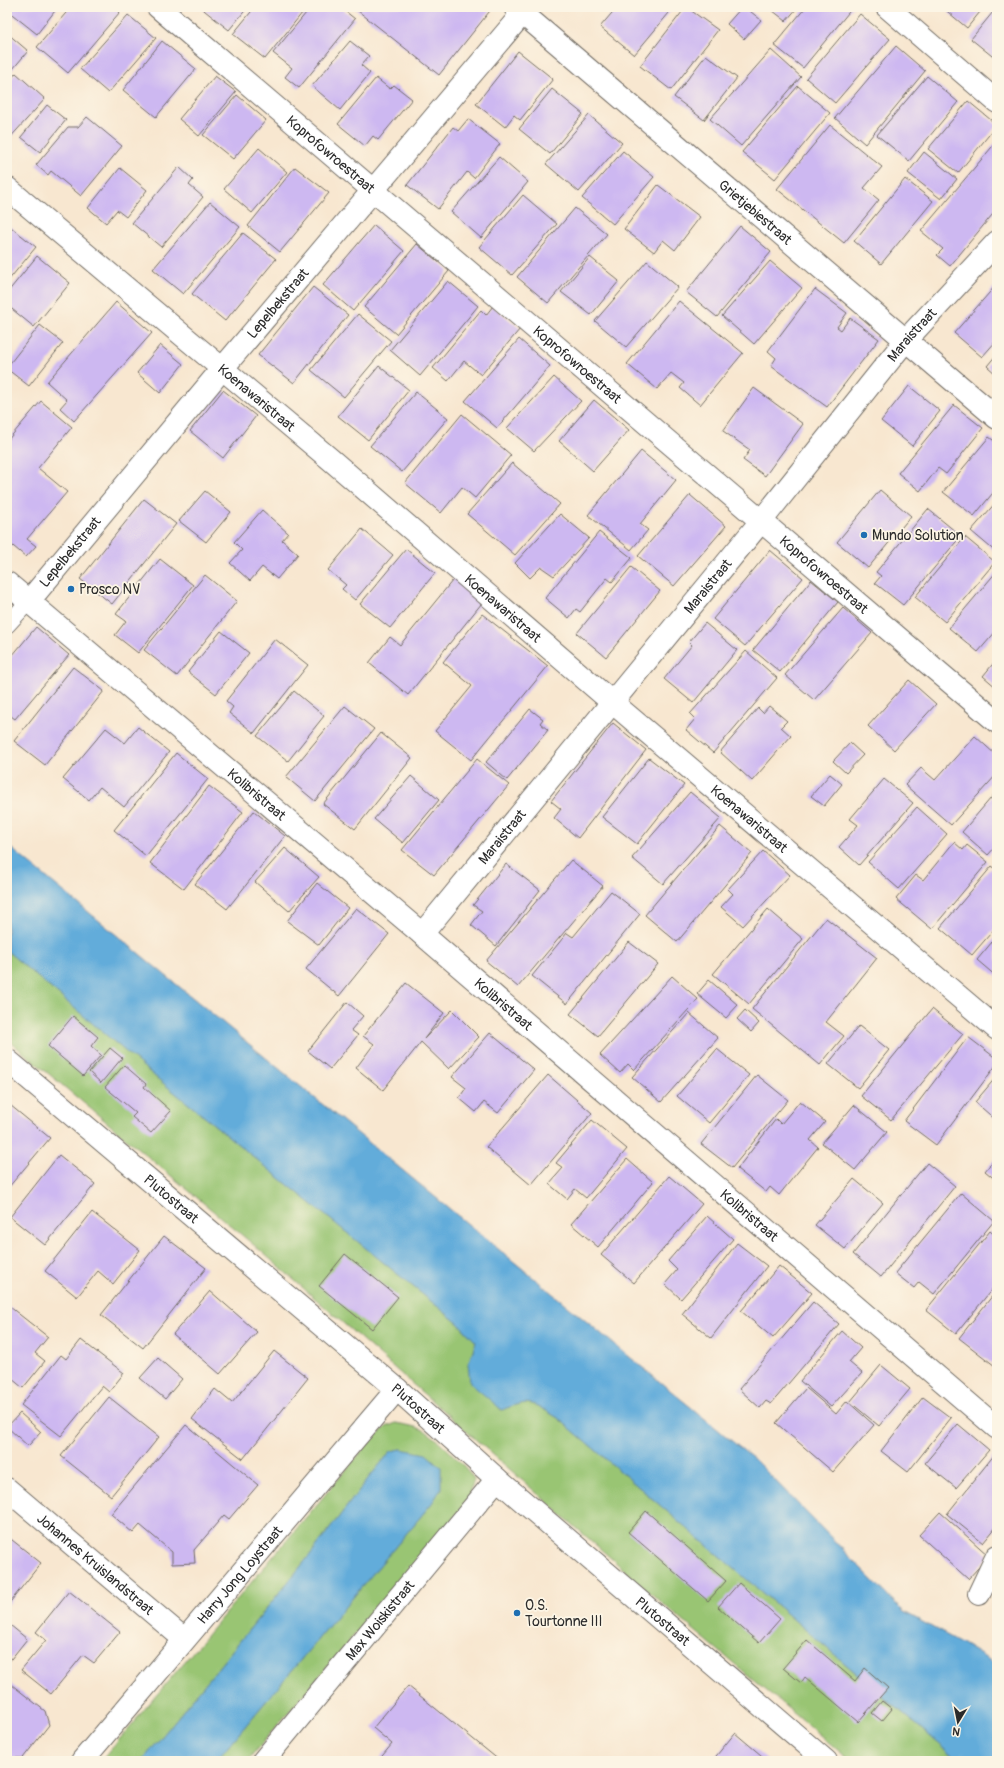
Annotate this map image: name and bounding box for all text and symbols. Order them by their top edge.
street label: Koprofowroestraat [283,112,379,197]
street label: Grietjebiestraat [715,176,796,248]
street label: Lepelbekstraat [243,264,312,342]
street label: Maraistraat [884,304,940,365]
street label: Koprofowroestraat [530,322,625,407]
street label: Koenawaristraat [215,360,299,435]
street label: Lepelbekstraat [36,513,104,590]
place label: Mundo Solution [872,527,964,544]
marker: Mundo Solution [859,530,869,540]
street label: Koprofowroestraat [776,532,872,617]
street label: Maraistraat [680,555,735,617]
street label: Koenawaristraat [461,570,545,646]
place label: Prosco NV [79,581,140,598]
marker: Prosco NV [66,584,76,594]
street label: Kolibristraat [224,765,290,824]
street label: Koenawaristraat [707,781,791,856]
street label: Maraistraat [475,806,530,867]
street label: Kolibristraat [471,974,536,1034]
street label: Plutostraat [140,1171,202,1227]
street label: Kolibristraat [717,1185,782,1245]
street label: Plutostraat [388,1380,449,1437]
street label: Johannes Kruislandstraat [34,1510,158,1618]
street label: Harry Jong Loystraat [193,1522,286,1627]
street label: Max Woiskistraat [342,1577,418,1663]
street label: Plutostraat [632,1593,694,1649]
place label: O.S. Tourtonne III [525,1597,602,1630]
marker: O.S. Tourtonne III [512,1608,522,1618]
north arrow [938,1702,978,1742]
text: N [951,1724,961,1738]

